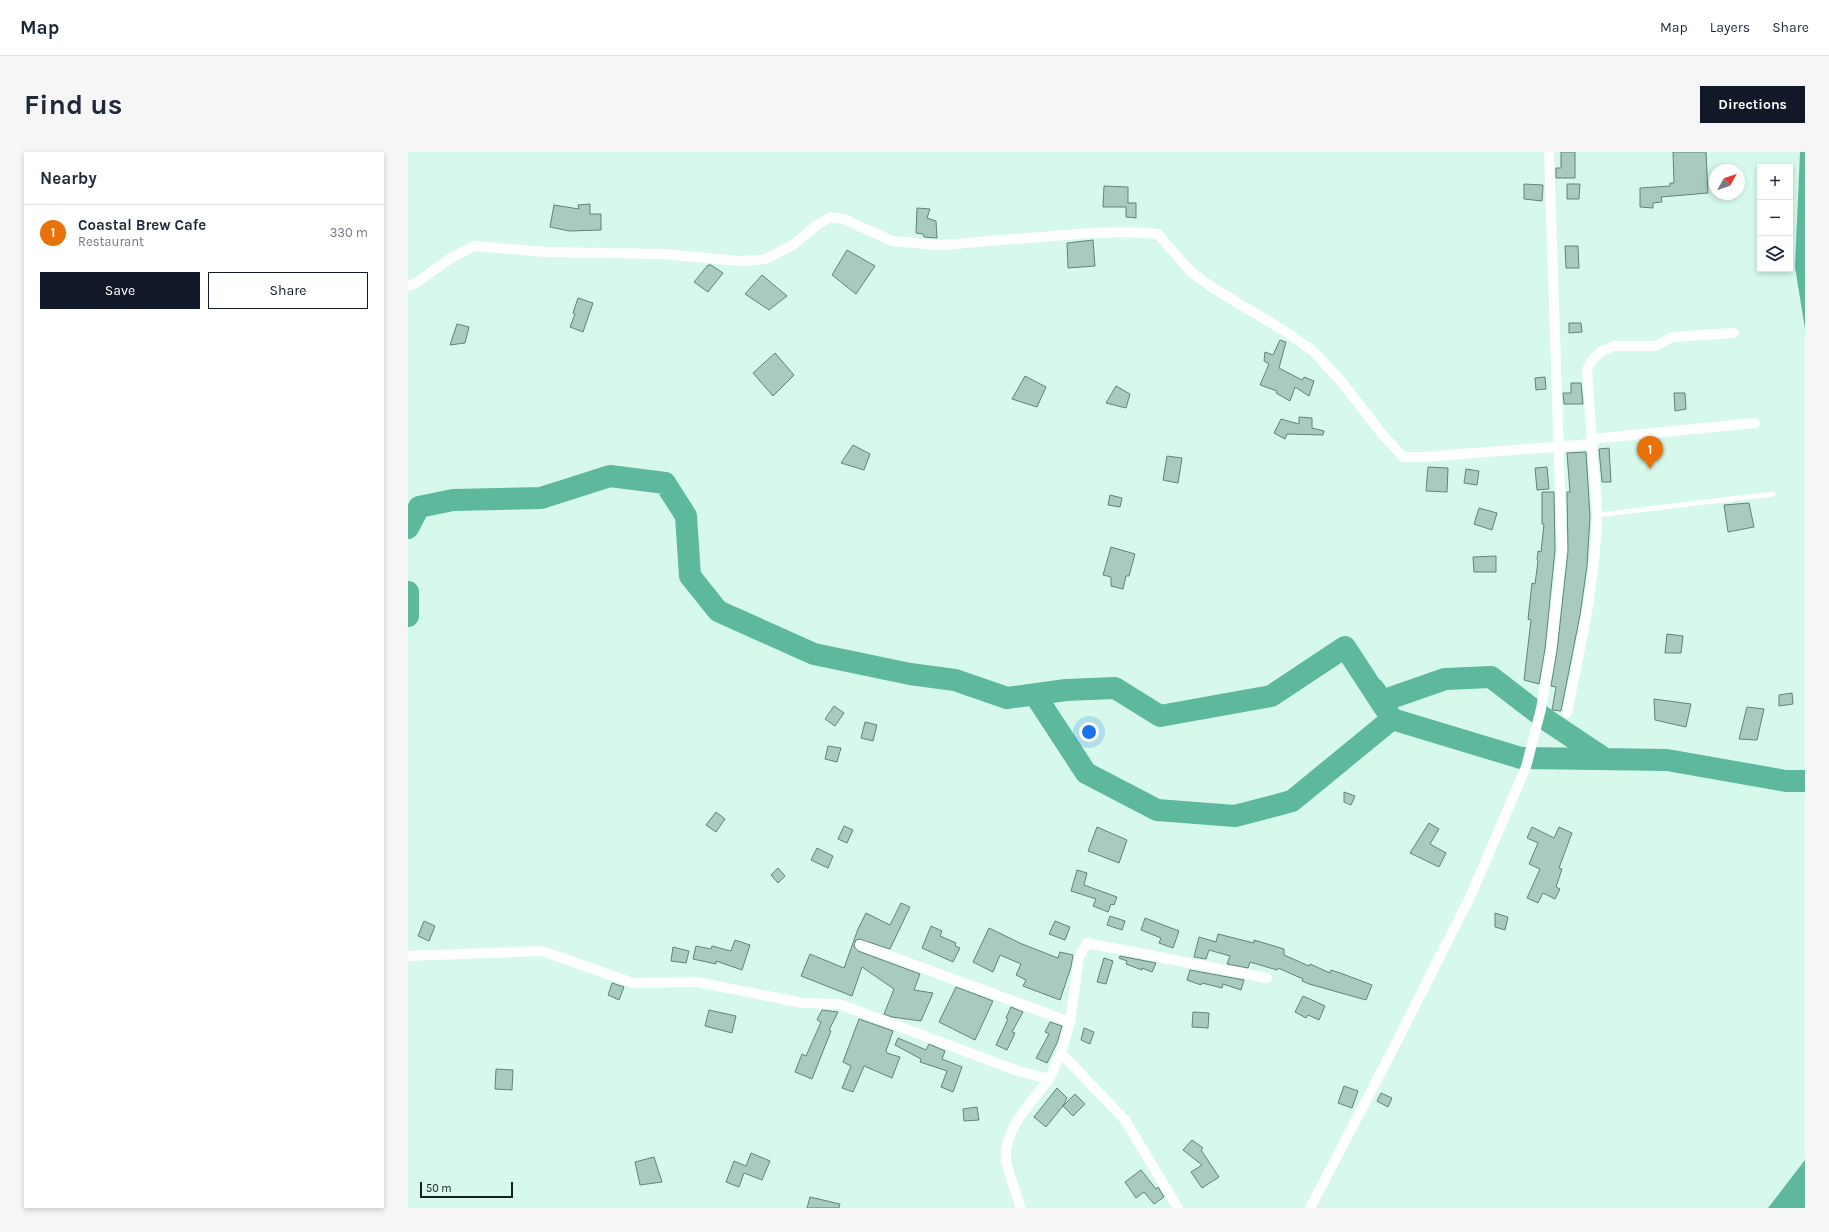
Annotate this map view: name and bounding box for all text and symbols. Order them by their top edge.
text: Map [20,17,59,39]
text: Map [1660,19,1688,36]
text: Layers [1710,19,1750,36]
text: Share [1772,19,1809,36]
button: Directions [1700,86,1805,123]
text: Find us [24,88,123,121]
north arrow [1709,164,1745,200]
map controls [1757,164,1793,272]
button: + [1757,164,1793,200]
text: Nearby [40,168,97,188]
button: − [1757,200,1793,236]
text: Coastal Brew Cafe [78,216,206,234]
text: 1 [51,225,55,240]
text: 330 m [330,225,368,240]
text: Restaurant [78,234,144,249]
button: layers [1757,236,1793,272]
button: Save [40,272,200,309]
button: Share [208,272,368,309]
pin: 1 [1637,436,1663,469]
your location [1079,722,1099,742]
scale bar [420,1180,513,1199]
text: 50 m [426,1182,452,1195]

